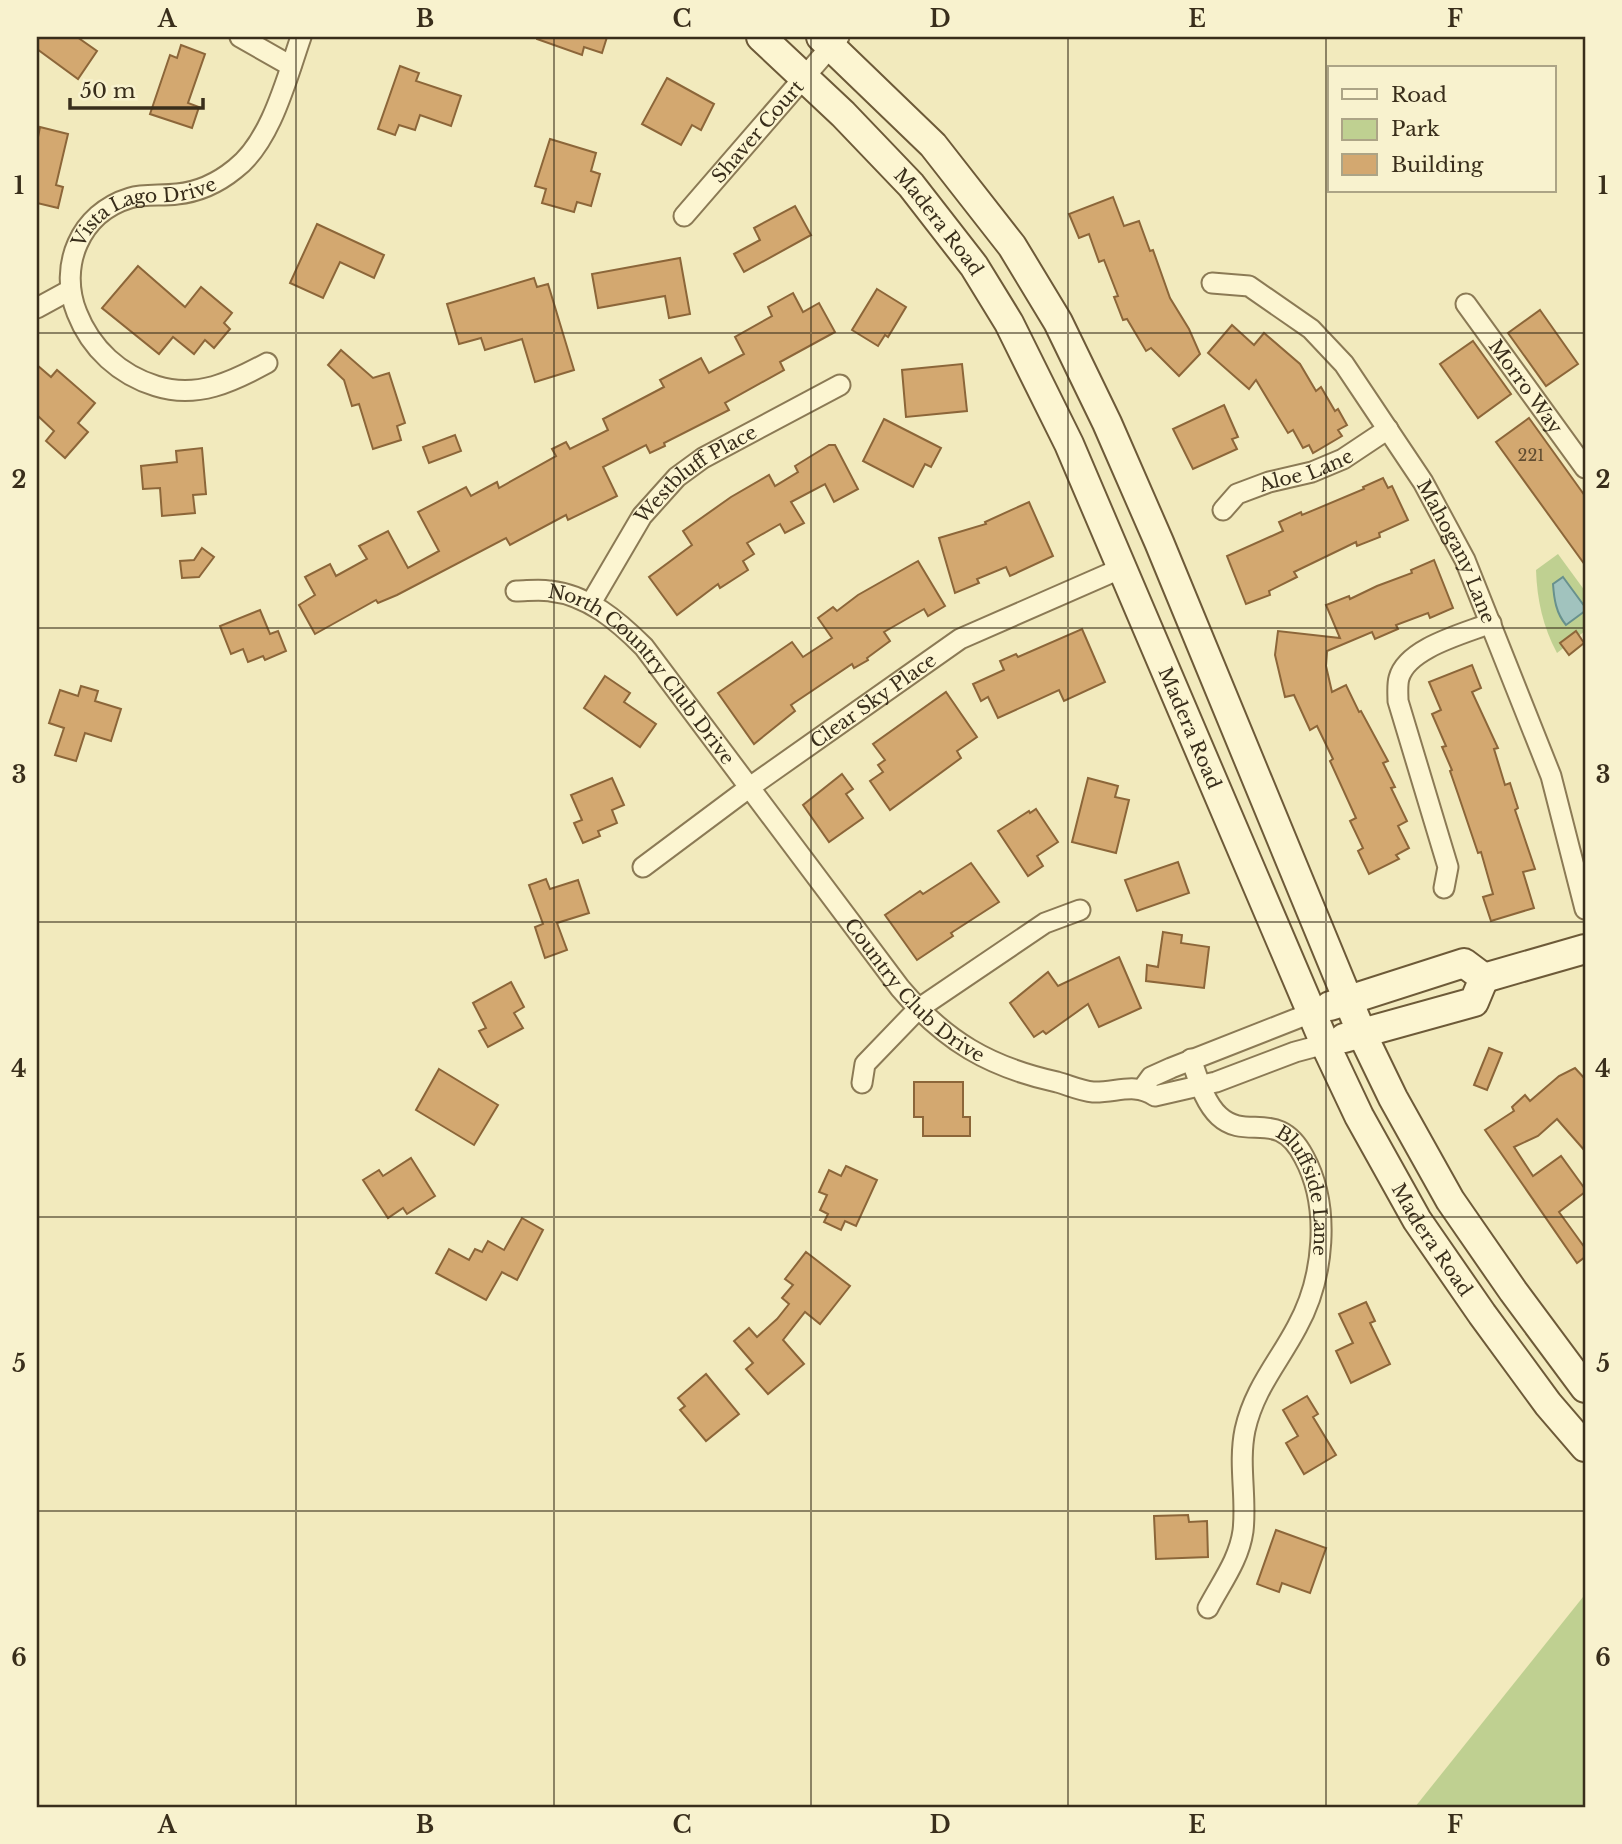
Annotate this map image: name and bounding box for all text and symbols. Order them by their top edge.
text: A [157,5,178,33]
text: B [416,5,434,33]
text: C [673,5,691,33]
text: D [929,5,951,33]
text: E [1188,5,1206,33]
text: F [1447,5,1463,33]
scale bar [70,66,203,110]
legend [1328,66,1556,192]
street label: Shaver Court [707,75,809,187]
text: 50 m [80,78,136,104]
text: Road [1391,82,1447,108]
text: Park [1391,116,1440,142]
text: Building [1391,152,1484,178]
street label: Madera Road [890,163,988,280]
text: 1 [14,172,24,200]
street label: Vista Lago Drive [66,172,220,251]
text: 1 [1598,172,1608,200]
street label: Morro Way [1484,335,1568,438]
street label: Westbluff Place [629,420,761,528]
street label: Aloe Lane [1254,444,1358,497]
house number: 221 [1518,445,1544,465]
text: 2 [12,466,26,494]
text: 2 [1596,466,1610,494]
street label: Mahogany Lane [1412,476,1501,627]
street label: North Country Club Drive [547,579,740,769]
street label: Clear Sky Place [806,648,940,753]
street label: Madera Road [1154,663,1226,793]
text: 3 [12,761,26,789]
text: 3 [1596,761,1610,789]
street label: Country Club Drive [840,913,989,1067]
text: 4 [11,1055,27,1083]
text: 4 [1595,1055,1611,1083]
street label: Bluffside Lane [1272,1120,1333,1257]
street label: Madera Road [1387,1179,1478,1301]
text: 5 [12,1350,26,1378]
text: 5 [1596,1350,1610,1378]
text: 6 [11,1644,27,1672]
text: 6 [1595,1644,1611,1672]
text: A [157,1811,178,1839]
text: B [416,1811,434,1839]
text: C [673,1811,691,1839]
text: D [929,1811,951,1839]
text: E [1188,1811,1206,1839]
text: F [1447,1811,1463,1839]

